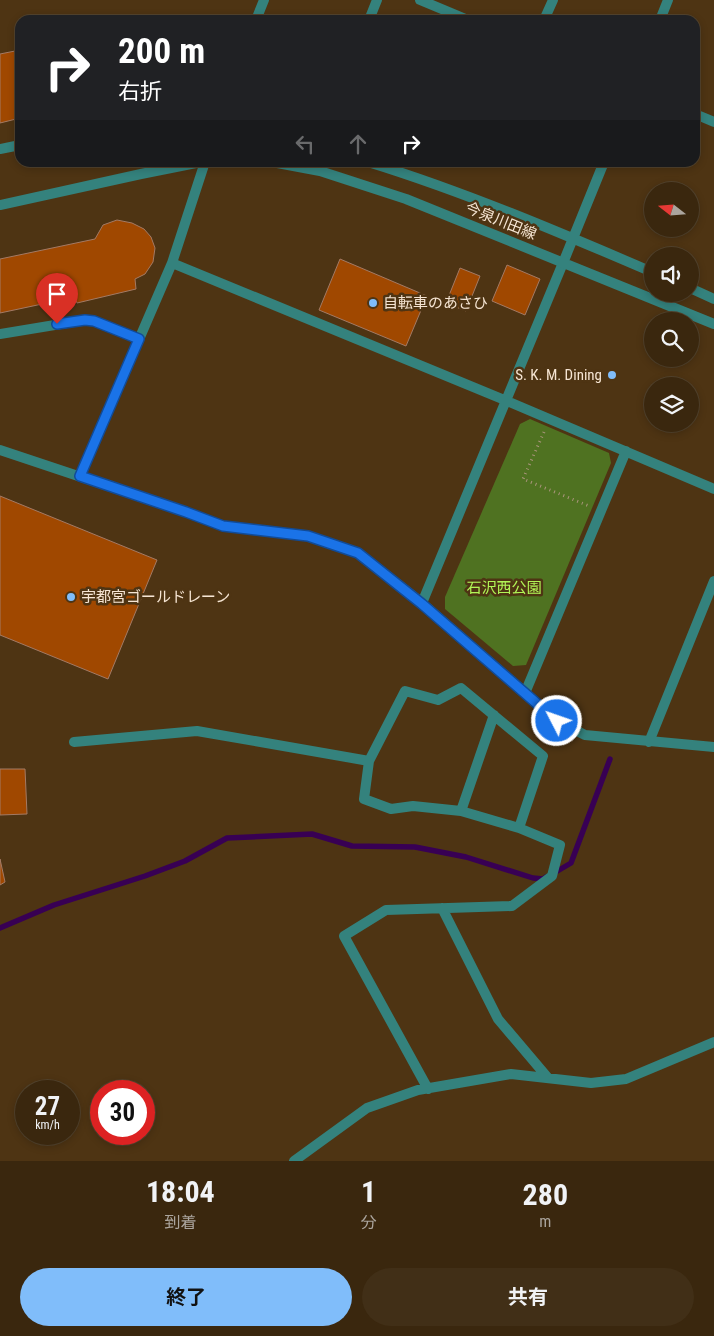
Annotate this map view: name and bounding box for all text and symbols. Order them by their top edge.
text: 200 m [118,31,205,72]
icon: right [35,35,100,100]
text: 右折 [118,79,162,104]
icon: left [291,130,319,158]
icon: ahead [344,130,372,158]
icon: right [397,130,425,158]
north arrow [644,182,699,238]
map controls [644,182,699,432]
street label: 今泉川田線 [463,199,539,243]
button: sound [644,247,699,302]
pin [36,273,78,324]
icon: arrive [43,280,71,308]
place label: 自転車のあさひ [383,294,488,312]
marker: 自転車のあさひ [367,297,379,309]
button: search [644,312,699,367]
place label: S. K. M. Dining [515,366,602,384]
marker: S. K. M. Dining [606,369,618,381]
button: layers [644,377,699,432]
park label: 石沢西公園 [466,579,542,597]
place label: 宇都宮ゴールドレーン [81,588,230,606]
marker: 宇都宮ゴールドレーン [65,591,77,603]
position arrow [530,694,582,746]
speed limit sign: 30 [90,1080,155,1145]
text: 27 [35,1092,60,1121]
text: km/h [35,1118,60,1132]
text: 18:04 [146,1174,215,1209]
text: 1 [361,1174,376,1209]
text: 280 [523,1177,568,1212]
text: m [539,1212,551,1231]
text: 到着 [164,1213,196,1232]
text: 分 [361,1213,377,1232]
button: 終了 [20,1268,352,1326]
button: 共有 [362,1268,694,1326]

